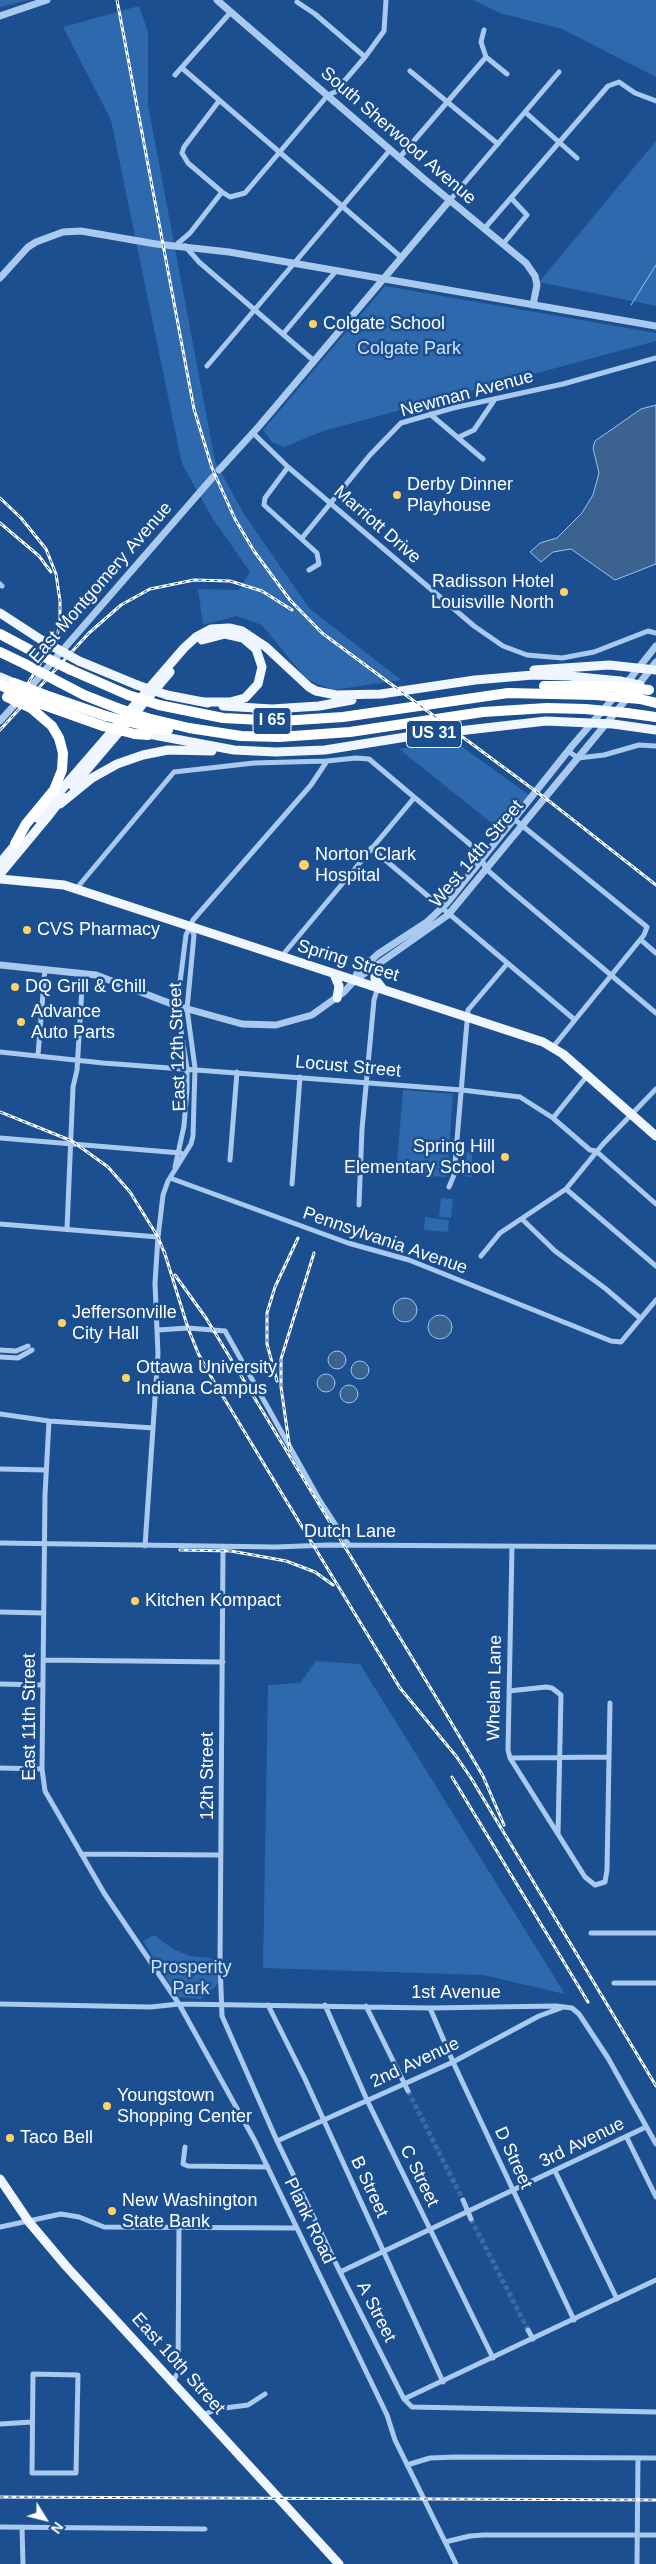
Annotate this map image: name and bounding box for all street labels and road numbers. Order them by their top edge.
street label: South Sherwood Avenue [316,63,480,209]
street label: Newman Avenue [398,366,536,422]
street label: Marriott Drive [329,481,425,569]
street label: East Montgomery Avenue [25,498,177,668]
road number: I 65 [253,708,291,734]
road number: US 31 [406,721,462,748]
street label: West 14th Street [426,796,528,912]
street label: Spring Street [295,935,401,987]
street label: East 12th Street [165,982,191,1112]
street label: Locust Street [294,1052,402,1082]
street label: Pennsylvania Avenue [300,1203,470,1279]
street label: Dutch Lane [304,1521,396,1543]
street label: Whelan Lane [483,1635,507,1741]
street label: East 11th Street [19,1653,41,1781]
street label: 12th Street [197,1732,219,1820]
street label: 1st Avenue [411,1982,501,2004]
street label: 2nd Avenue [367,2033,463,2093]
street label: 3rd Avenue [536,2113,628,2173]
street label: D Street [489,2124,537,2192]
street label: C Street [395,2142,443,2210]
street label: B Street [345,2153,393,2221]
street label: Plank Road [279,2174,339,2268]
street label: A Street [352,2278,400,2346]
street label: East 10th Street [127,2309,229,2419]

